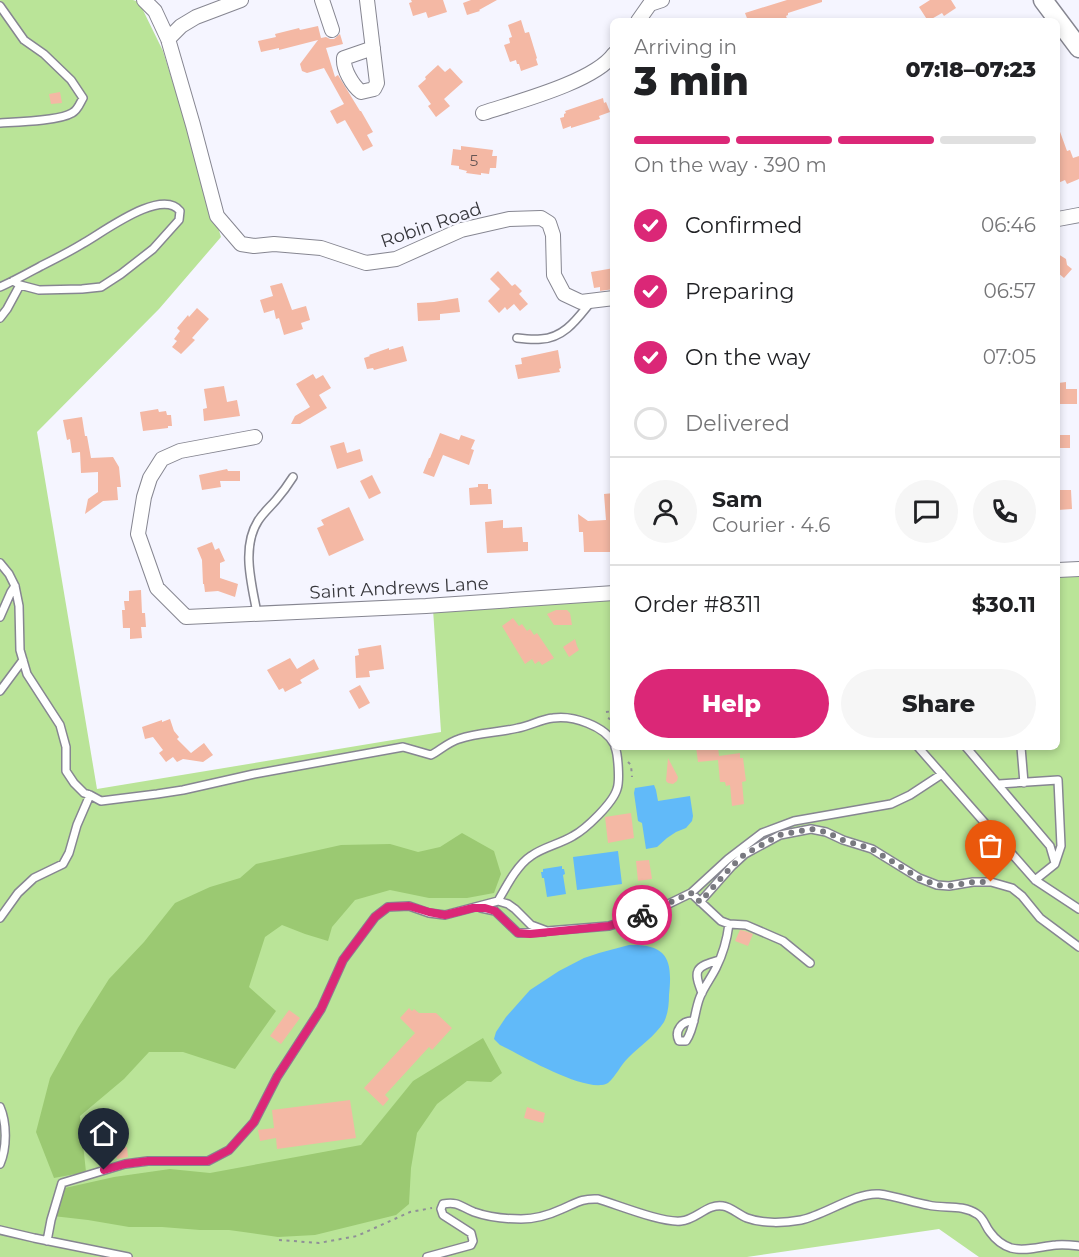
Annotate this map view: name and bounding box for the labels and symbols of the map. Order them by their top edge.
house number: 5 [470,151,478,170]
street label: Robin Road [378,197,484,253]
street label: Saint Andrews Lane [309,572,489,604]
pin [965,820,1016,882]
courier [612,885,672,945]
pin [78,1108,129,1170]

